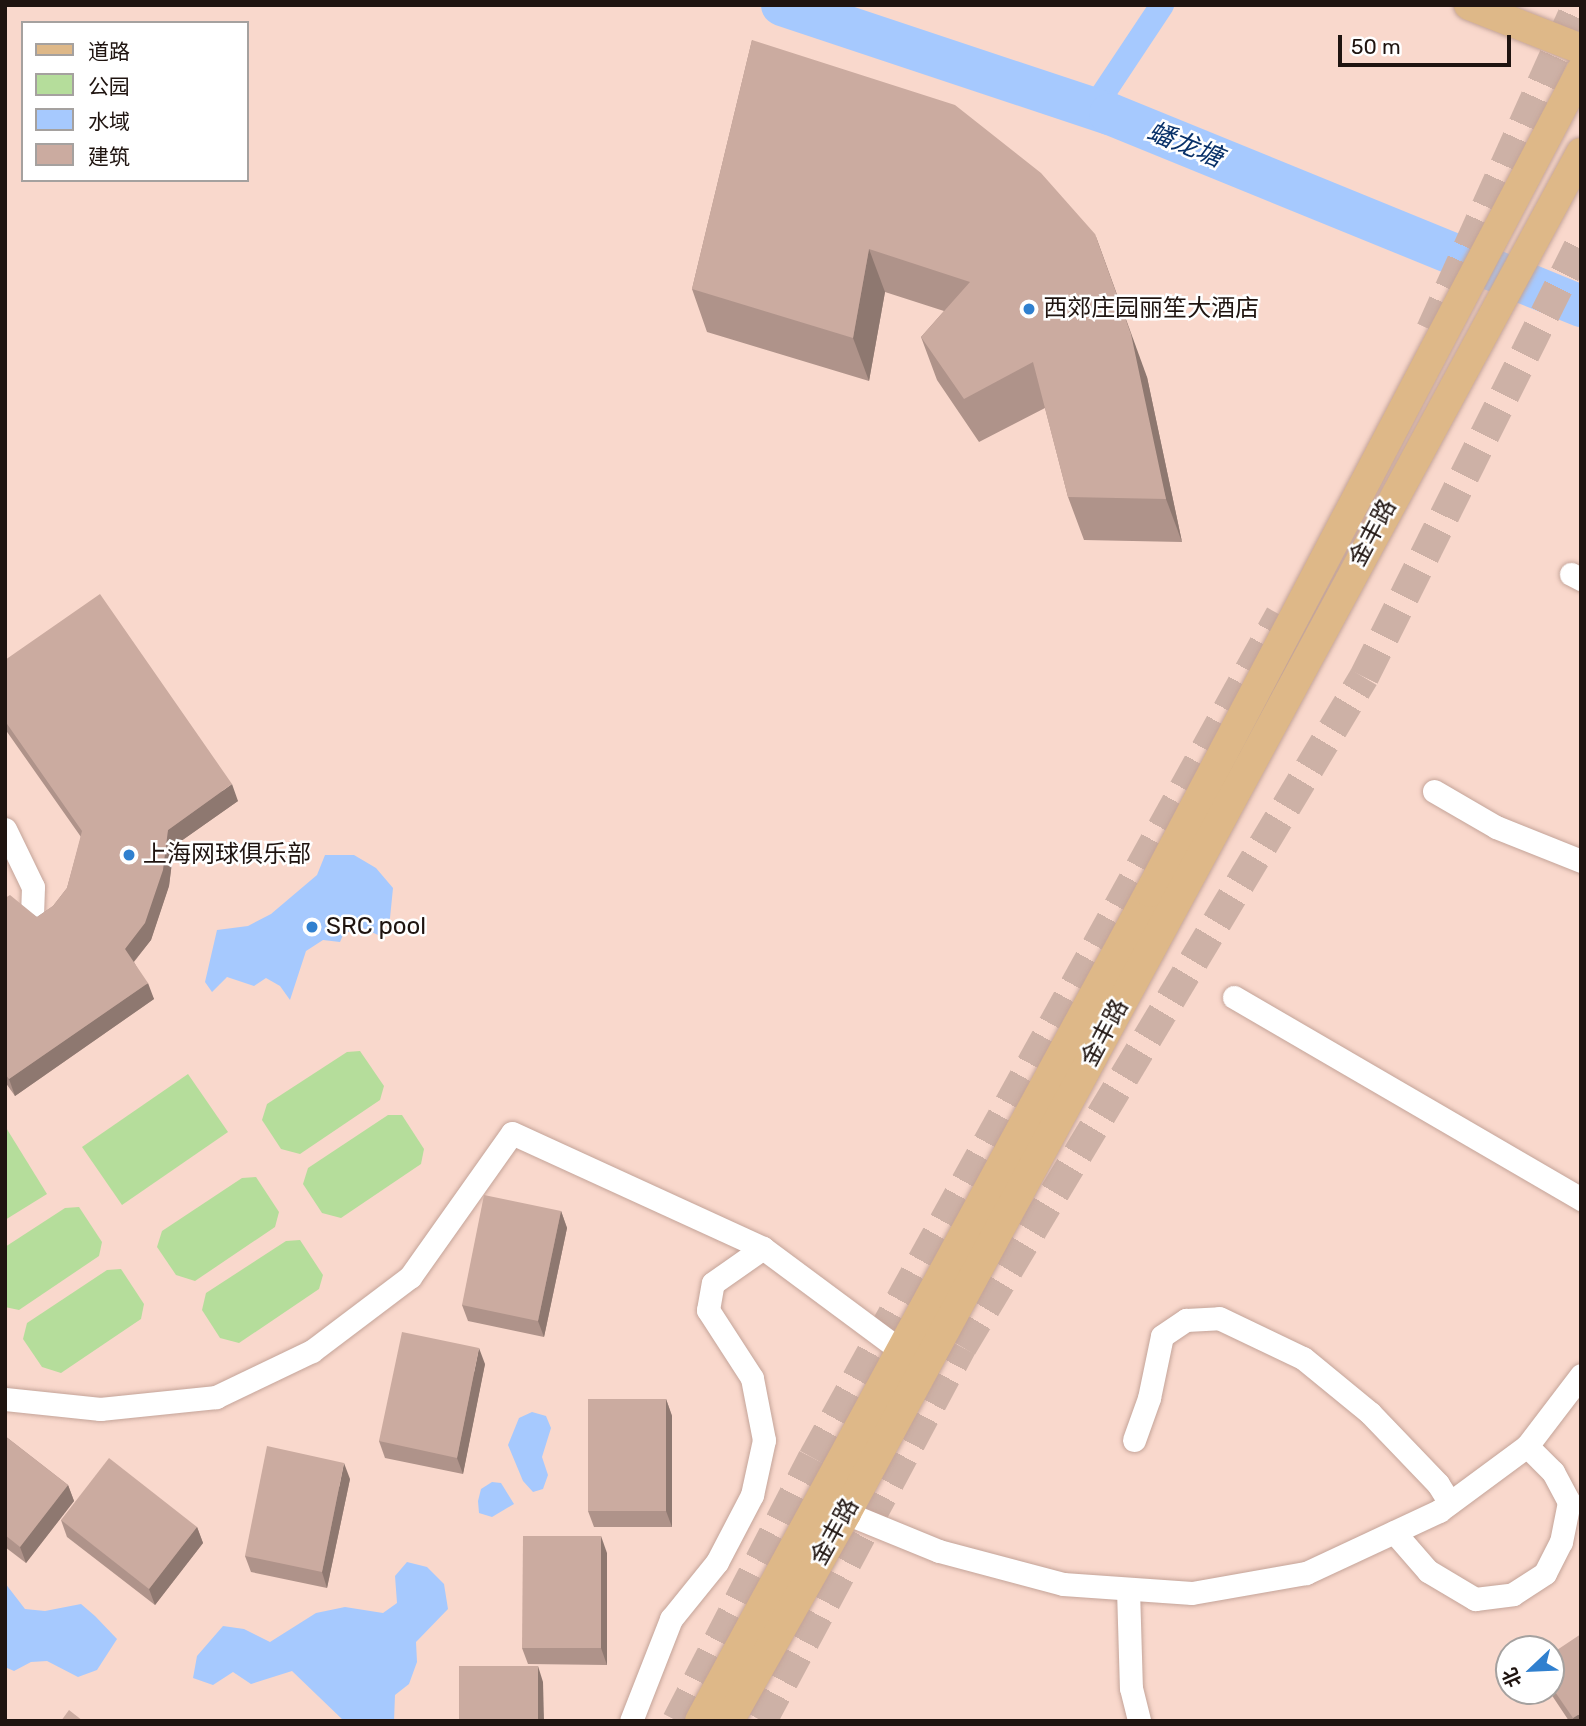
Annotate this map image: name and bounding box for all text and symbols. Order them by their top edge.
legend [21,21,248,182]
scale bar [1341,21,1514,65]
text: 50 m [1351,34,1401,59]
text: 道路 [88,39,130,64]
text: 公园 [88,74,130,99]
text: 水域 [88,109,130,134]
water label: 蟠龙塘 [1143,116,1227,174]
text: 建筑 [88,144,130,169]
place label: 西郊庄园丽笙大酒店 [1043,295,1259,323]
marker: 西郊庄园丽笙大酒店 [1021,301,1037,317]
street label: 金丰路 [1343,494,1403,572]
place label: 上海网球俱乐部 [143,841,311,869]
marker: 上海网球俱乐部 [121,847,137,863]
place label: SRC pool [326,913,426,941]
marker: SRC pool [304,919,320,935]
street label: 金丰路 [1075,994,1135,1072]
street label: 金丰路 [805,1494,865,1570]
north arrow [1495,1635,1565,1705]
text: 北 [1498,1664,1526,1691]

